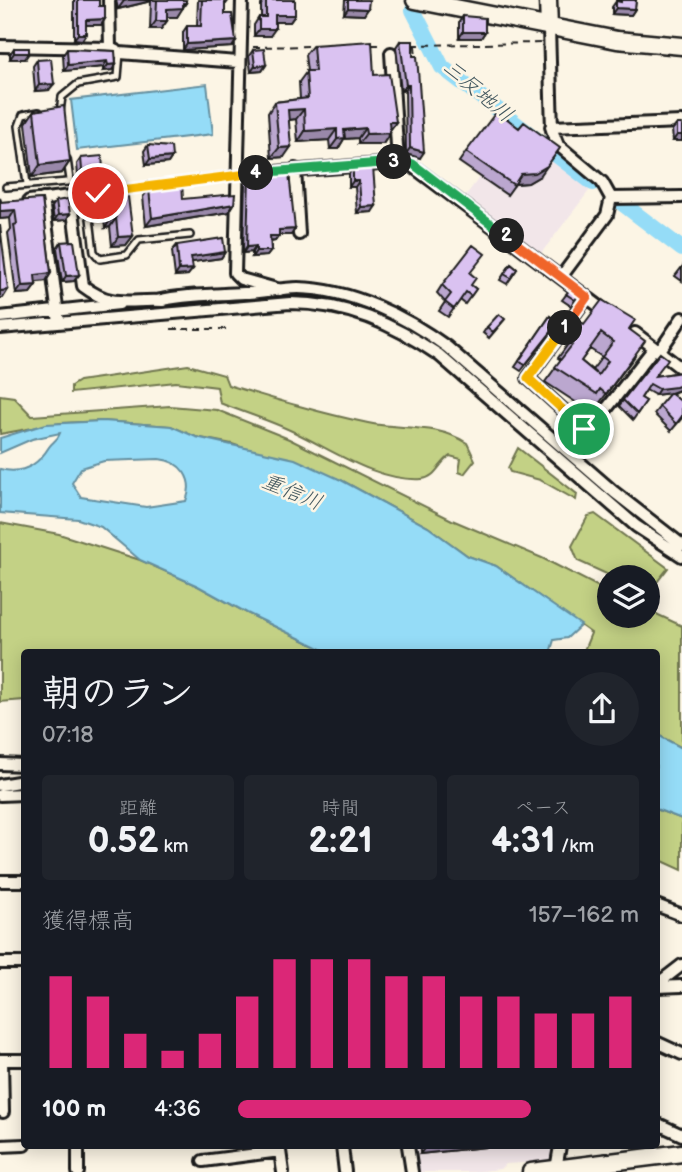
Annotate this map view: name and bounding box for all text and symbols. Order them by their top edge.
water label: 三反地川 [438,54,518,128]
pin: 3 [376,144,412,180]
text: 3 [388,150,399,173]
pin: 4 [238,156,274,190]
text: 4 [250,161,261,184]
pin [68,163,128,223]
icon: check [79,174,117,212]
pin: 2 [490,218,524,254]
text: 2 [501,224,512,247]
pin: 1 [548,310,582,346]
text: 1 [561,316,569,339]
pin [554,399,614,459]
icon: arrive [565,410,603,448]
water label: 重信川 [258,468,326,516]
map controls [597,565,660,628]
button: layers [597,565,660,628]
text: 朝のラン [42,672,194,717]
button: share [565,672,639,746]
text: 07:18 [42,721,94,749]
text: 距離 [119,797,157,820]
text: 時間 [321,797,360,820]
text: ペース [515,797,571,820]
text: 0.52 [88,820,158,863]
text: 2:21 [308,820,373,863]
text: 4:31 [491,820,556,863]
text: km [158,835,189,858]
text: /km [556,835,594,858]
text: 157–162 m [529,901,639,929]
text: 獲得標高 [42,907,134,935]
text: 100 m [42,1095,106,1123]
text: 4:36 [154,1095,201,1123]

